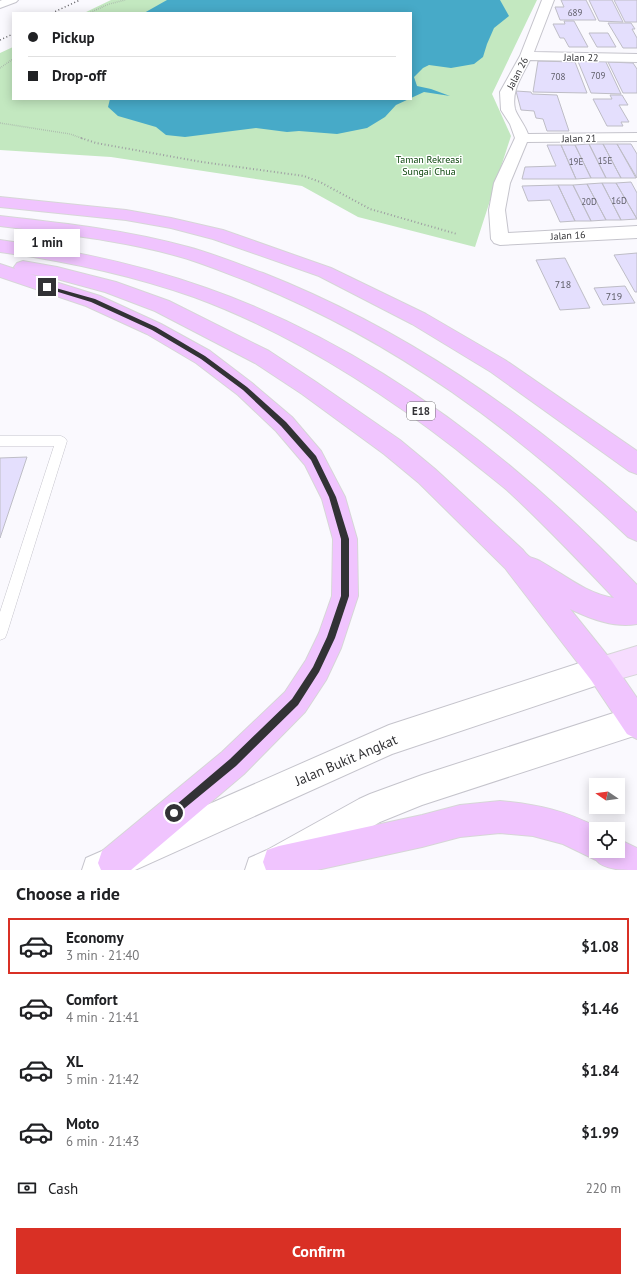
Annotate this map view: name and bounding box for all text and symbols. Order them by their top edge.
house number: 689 [568,7,582,18]
text: Pickup [52,28,95,47]
street label: Jalan 22 [562,51,599,64]
street label: Jalan 26 [503,55,531,93]
text: Drop-off [52,66,106,85]
house number: 709 [591,70,605,81]
house number: 708 [551,71,565,82]
street label: Jalan 21 [560,132,597,145]
park label: Taman Rekreasi Sungai Chua [396,153,462,178]
house number: 15E [598,155,612,166]
house number: 19E [569,156,583,167]
house number: 16D [611,195,627,206]
house number: 20D [581,196,597,207]
street label: Jalan 16 [549,228,586,243]
callout: 1 min [14,229,80,257]
text: 1 min [31,234,63,251]
route end [38,278,56,296]
house number: 718 [555,278,571,291]
house number: 719 [606,290,622,303]
road number: E18 [407,402,435,420]
street label: Jalan Bukit Angkat [291,730,400,790]
north arrow [589,778,625,814]
map controls [589,778,625,858]
route start [165,804,183,822]
button: locate [589,822,625,858]
text: Choose a ride [16,882,120,905]
icon: car [18,928,54,964]
text: Economy [66,928,124,947]
text: $1.08 [581,937,619,956]
text: 3 min · 21:40 [66,947,139,964]
icon: car [18,990,54,1026]
text: Comfort [66,990,118,1009]
text: $1.46 [581,999,619,1018]
text: 4 min · 21:41 [66,1009,139,1026]
icon: car [18,1052,54,1088]
text: XL [66,1052,83,1071]
text: $1.84 [581,1061,619,1080]
text: 5 min · 21:42 [66,1071,139,1088]
icon: car [18,1114,54,1150]
text: Moto [66,1114,99,1133]
text: $1.99 [581,1123,619,1142]
text: 6 min · 21:43 [66,1133,139,1150]
icon: cash [16,1177,38,1199]
text: Cash [48,1179,78,1198]
text: 220 m [586,1180,621,1197]
button: Confirm [16,1228,621,1274]

